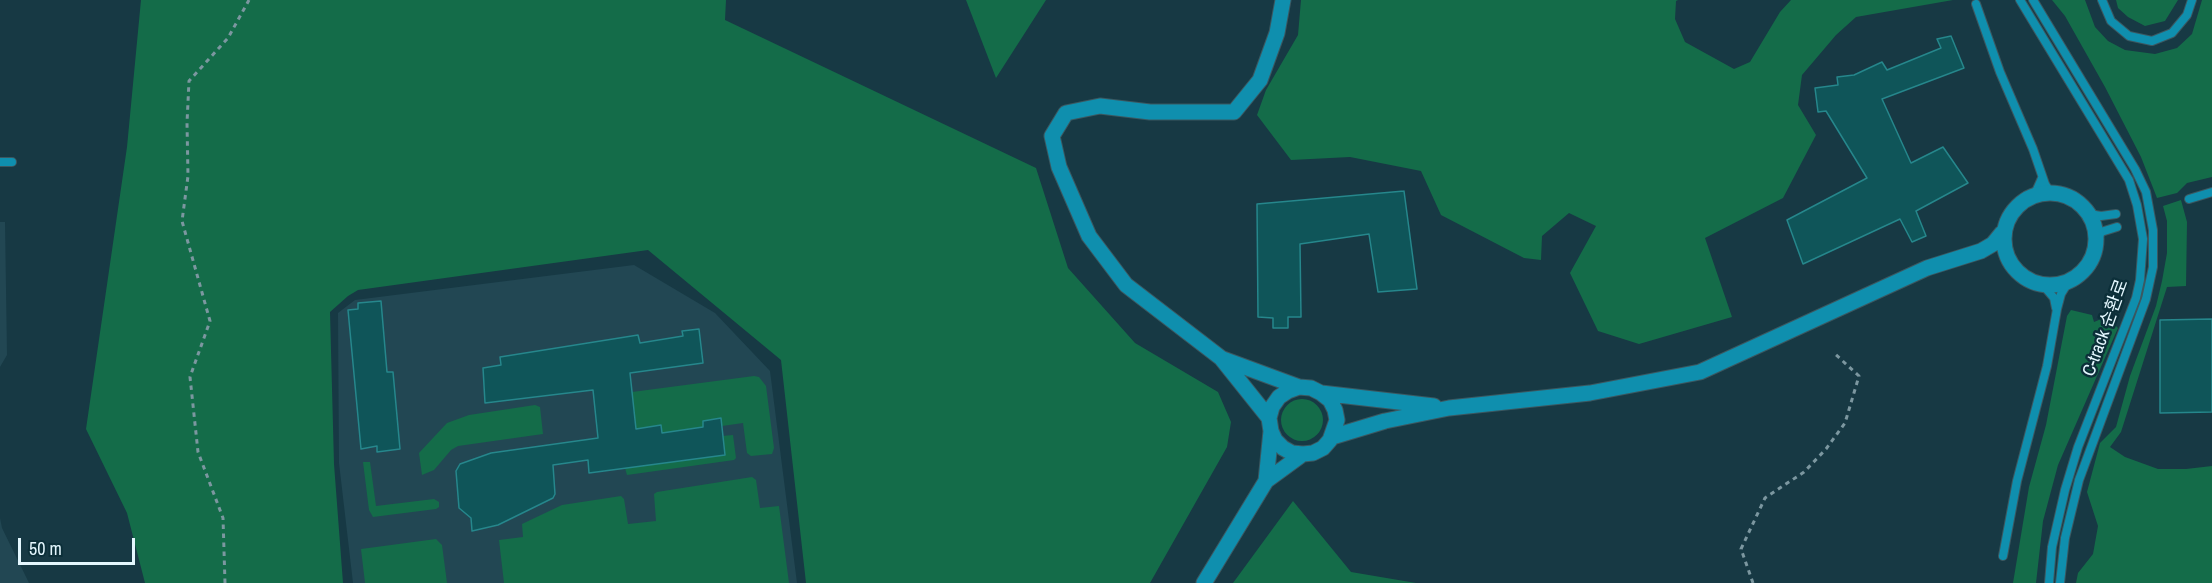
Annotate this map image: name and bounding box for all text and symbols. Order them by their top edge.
street label: C-track 순환로 [2079,277,2133,379]
scale bar [21,526,138,564]
text: 50 m [29,536,62,561]

